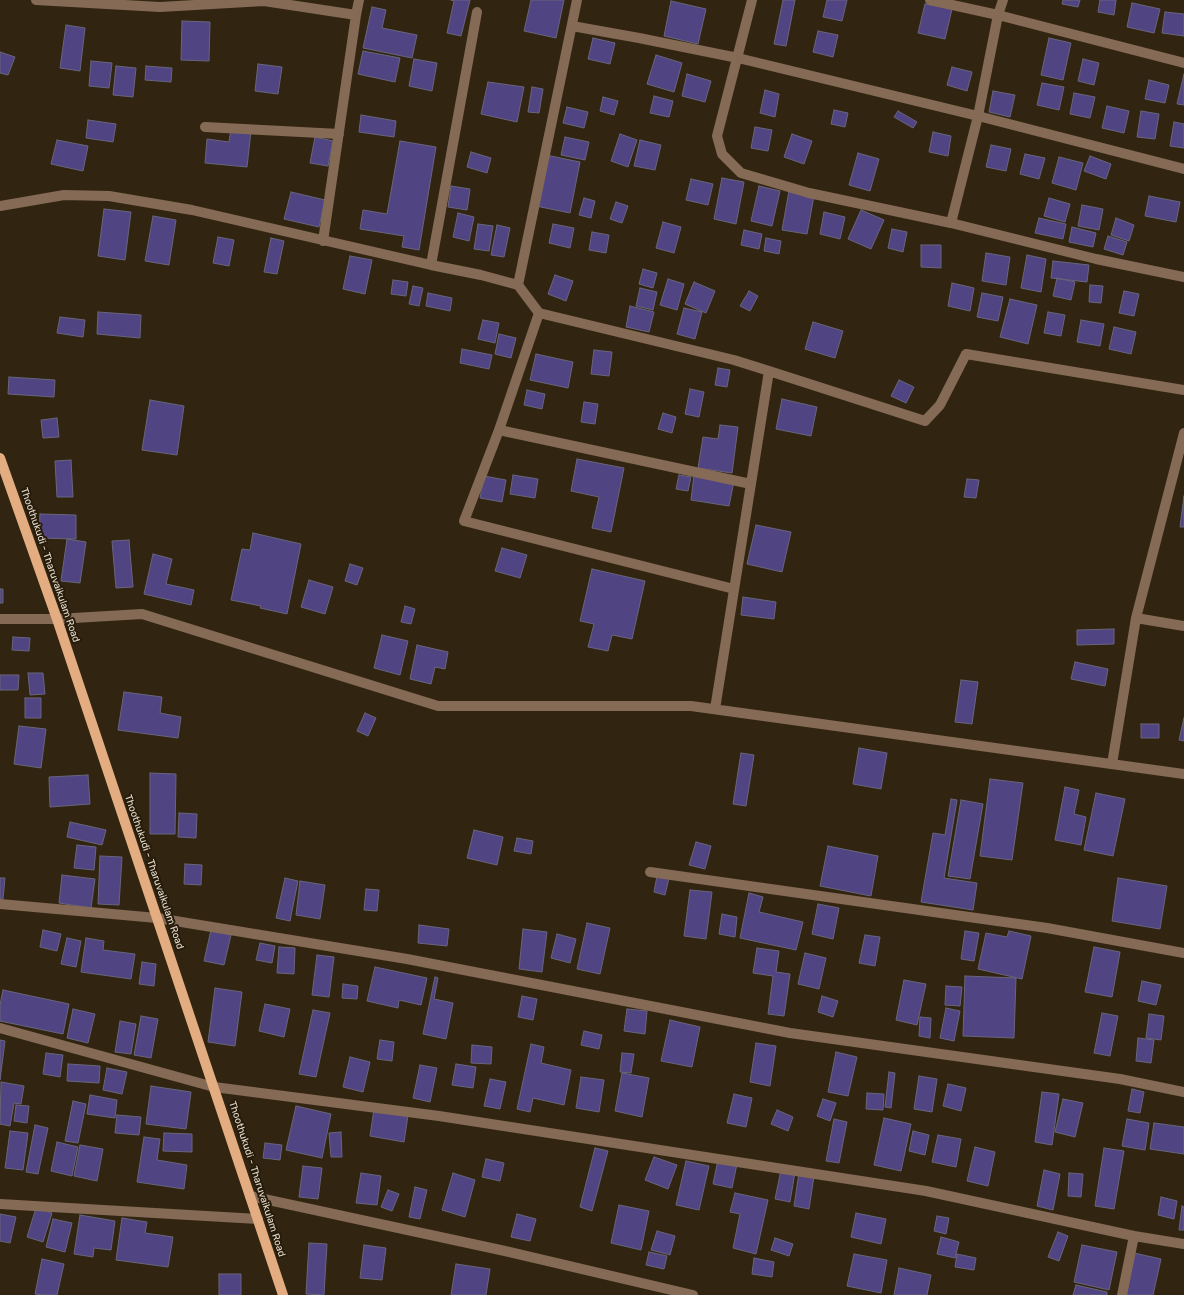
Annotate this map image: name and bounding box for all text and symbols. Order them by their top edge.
street label: Thoothukudi - Tharuvaikulam Road [18,486,82,644]
street label: Thoothukudi - Tharuvaikulam Road [122,793,186,951]
street label: Thoothukudi - Tharuvaikulam Road [226,1100,288,1258]

